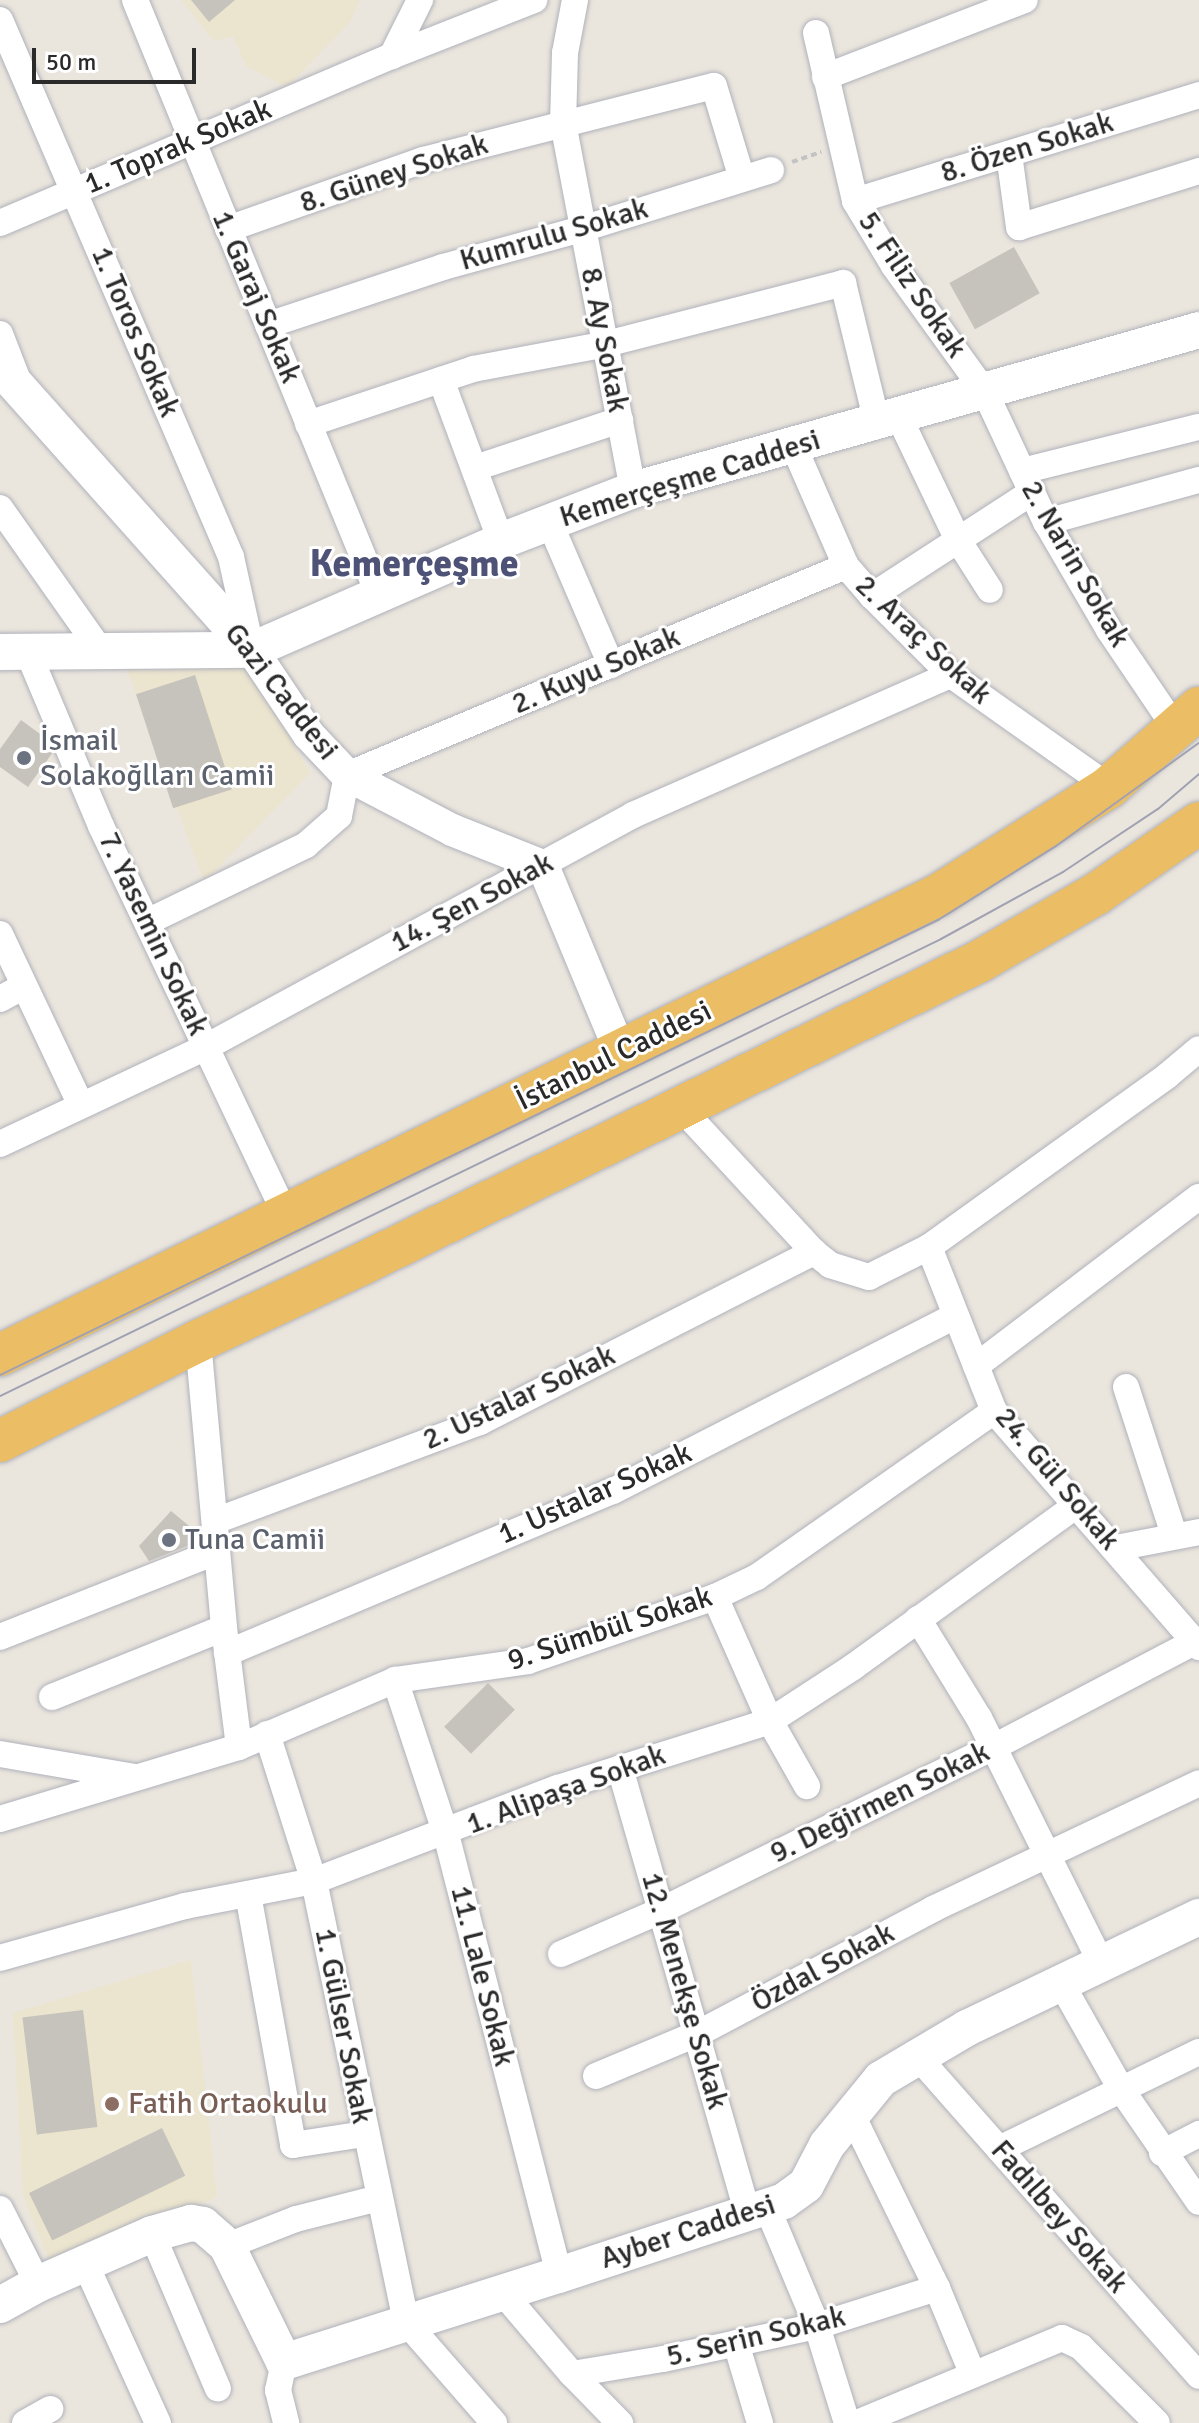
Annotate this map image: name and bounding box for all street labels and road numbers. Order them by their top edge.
street label: 1. Toprak Sokak [79,91,277,203]
street label: 8. Özen Sokak [936,105,1118,191]
street label: 8. Güney Sokak [295,127,493,221]
street label: Kumrulu Sokak [456,191,652,279]
street label: 1. Garaj Sokak [204,205,308,389]
street label: 5. Filiz Sokak [850,205,974,365]
street label: 1. Toros Sokak [83,241,187,423]
street label: 8. Ay Sokak [572,265,636,415]
street label: Kemerçeşme Caddesi [555,422,825,536]
street label: 2. Narin Sokak [1013,474,1137,654]
street label: 2. Araç Sokak [847,568,999,712]
street label: Gazi Caddesi [216,616,346,768]
street label: 2. Kuyu Sokak [507,619,685,723]
street label: 7. Yasemin Sokak [90,827,216,1041]
street label: 14. Şen Sokak [384,845,560,961]
street label: İstanbul Caddesi [510,993,718,1119]
street label: 2. Ustalar Sokak [417,1338,621,1458]
street label: 24. Gül Sokak [987,1400,1127,1558]
street label: 1. Ustalar Sokak [493,1435,697,1553]
street label: 9. Sümbül Sokak [503,1579,717,1679]
street label: 9. Değirmen Sokak [764,1734,996,1872]
street label: 1. Alipaşa Sokak [462,1737,670,1843]
street label: 12. Menekşe Sokak [633,1868,735,2114]
street label: 11. Lale Sokak [442,1882,522,2070]
street label: Özdal Sokak [745,1915,901,2021]
street label: 1. Gülser Sokak [306,1925,380,2127]
street label: Fadılbey Sokak [983,2133,1135,2301]
street label: Ayber Caddesi [596,2187,780,2277]
street label: 5. Serin Sokak [663,2299,849,2375]

